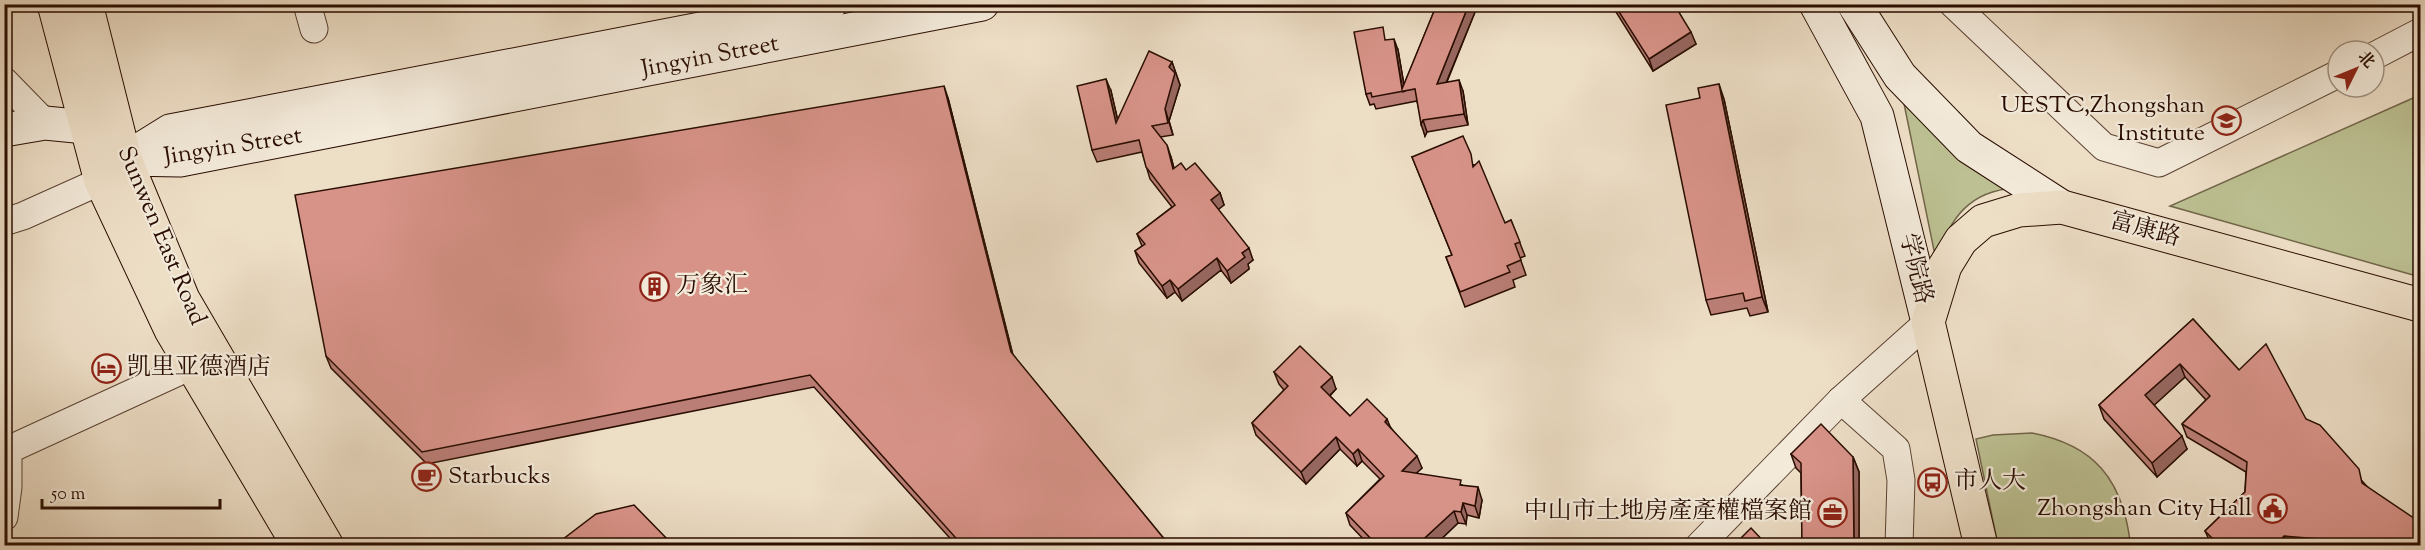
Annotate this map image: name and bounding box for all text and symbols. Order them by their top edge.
street label: Jingyin Street [636,27,782,87]
north arrow [2326,39,2386,99]
text: 北 [2351,47,2379,74]
place label: UESTC,Zhongshan Institute [2001,89,2205,151]
school or university icon: UESTC,Zhongshan Institute [2210,104,2242,136]
street label: Jingyin Street [159,119,305,175]
street label: Sunwen East Road [108,141,214,331]
street label: 富康路 [2106,204,2184,256]
street label: 学院路 [1890,230,1940,308]
place label: 万象汇 [676,269,748,303]
building icon: 万象汇 [639,270,671,302]
place label: 凯里亚德酒店 [127,351,271,385]
hotel icon: 凯里亚德酒店 [90,352,122,384]
place label: Starbucks [448,460,550,494]
cafe icon: Starbucks [411,461,443,493]
place label: 市人大 [1954,465,2026,499]
bus stop icon: 市人大 [1917,466,1949,498]
scale bar [42,472,220,510]
text: 50 m [50,482,86,508]
place label: Zhongshan City Hall [2038,492,2252,526]
public building icon: Zhongshan City Hall [2257,493,2289,525]
place label: 中山市土地房產產權檔案館 [1524,495,1812,529]
office icon: 中山市土地房產產權檔案館 [1817,496,1849,528]

